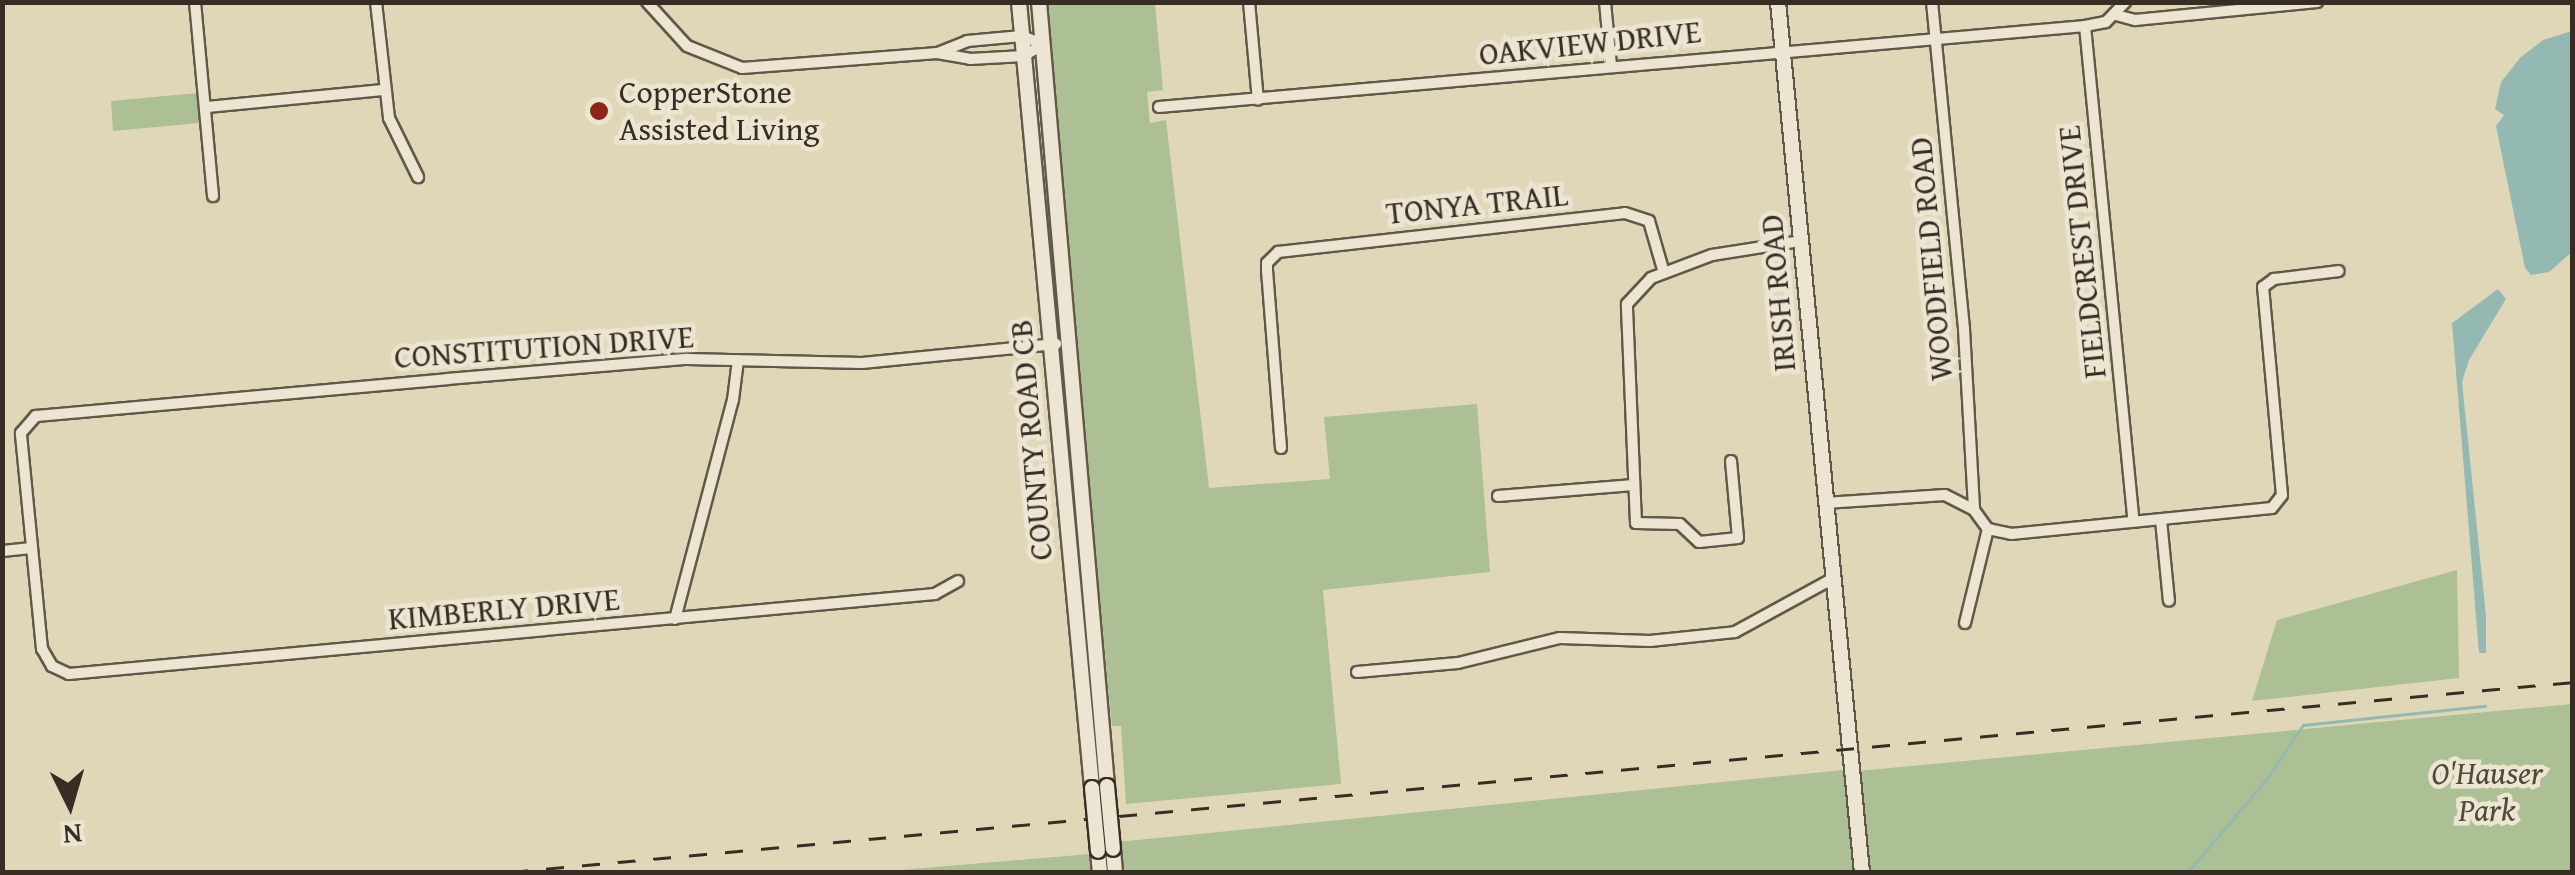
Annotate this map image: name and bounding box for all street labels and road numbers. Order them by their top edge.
street label: OAKVIEW DRIVE [1477,12,1703,74]
street label: FIELDCREST DRIVE [2050,124,2114,380]
street label: WOODFIELD ROAD [1901,136,1961,382]
street label: TONYA TRAIL [1384,175,1570,233]
street label: IRISH ROAD [1752,213,1804,373]
street label: CONSTITUTION DRIVE [393,317,695,377]
street label: COUNTY ROAD CB [1001,318,1061,562]
street label: KIMBERLY DRIVE [387,580,621,638]

